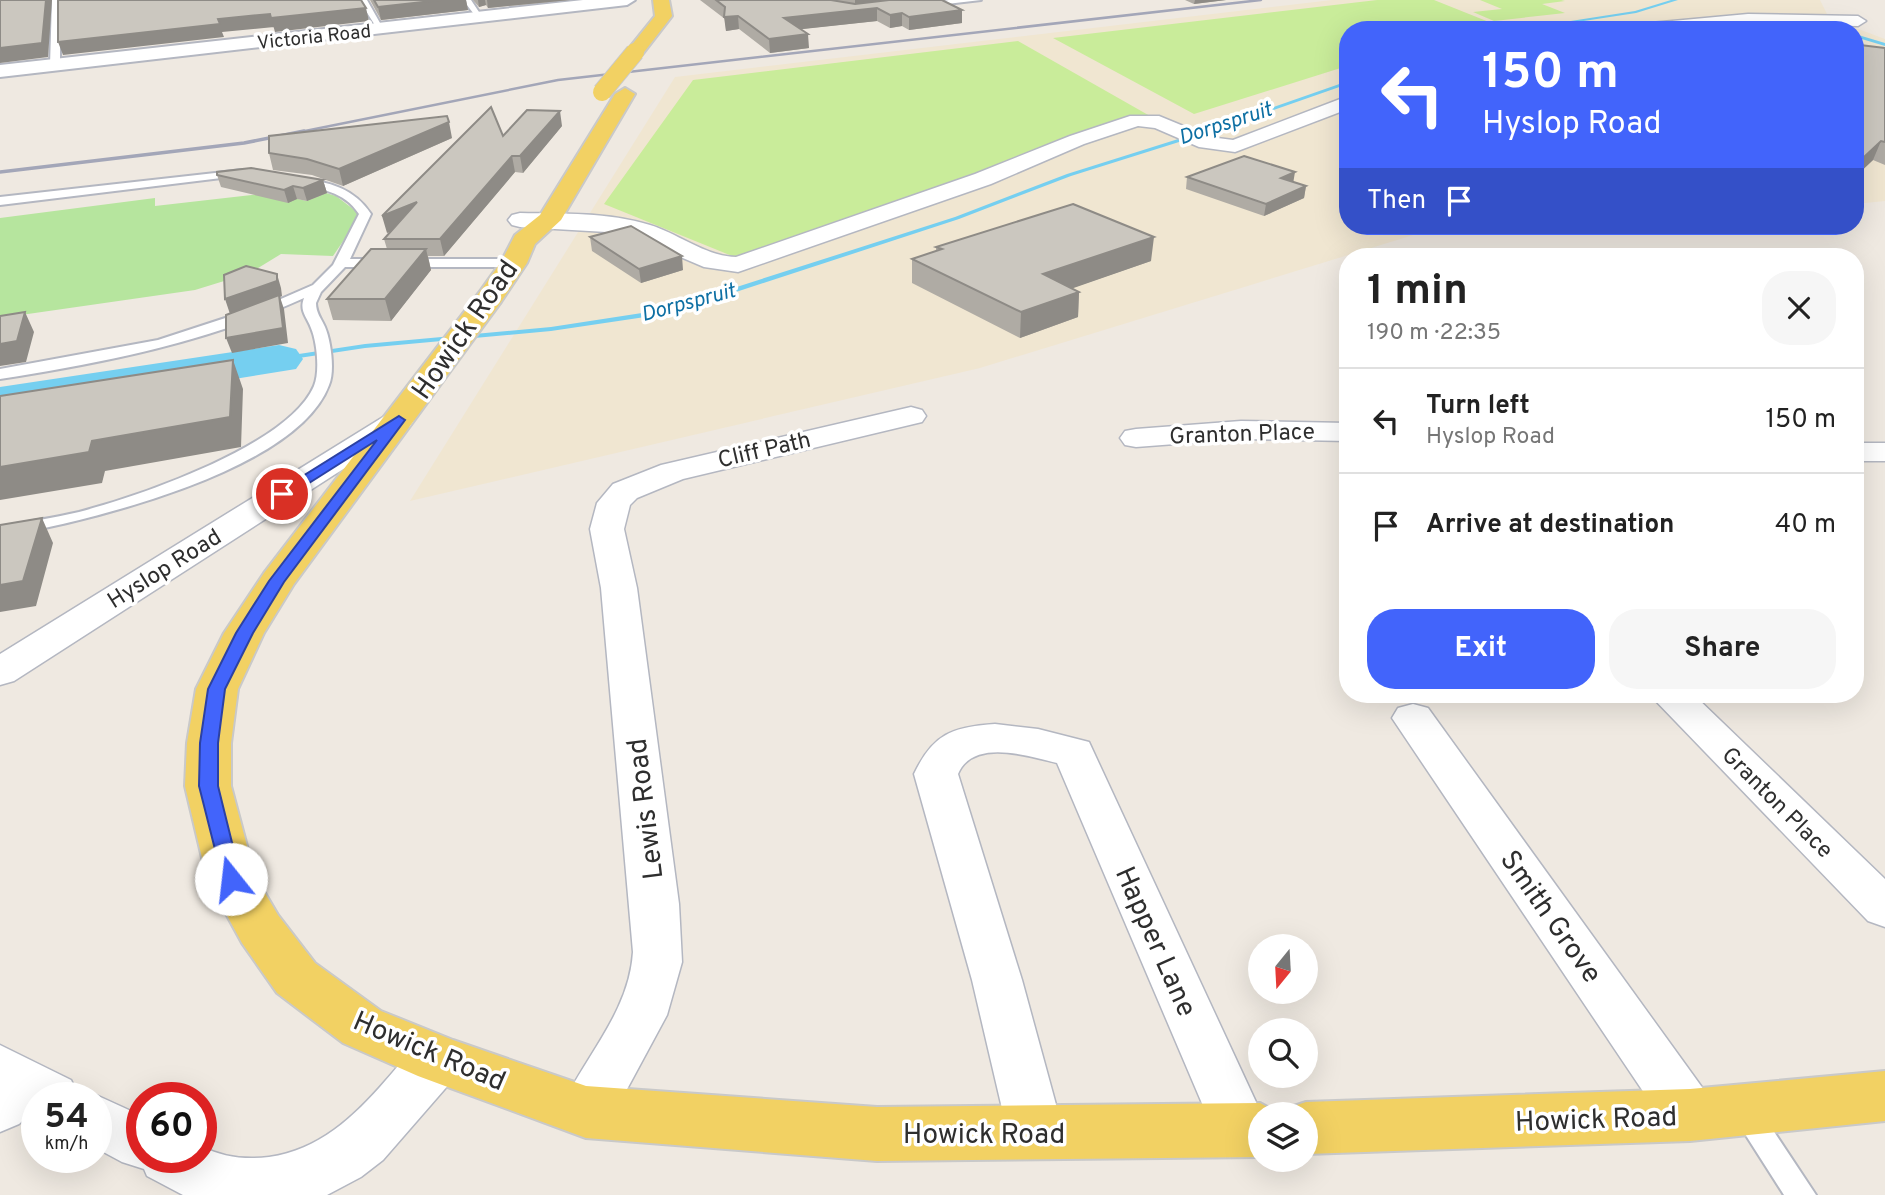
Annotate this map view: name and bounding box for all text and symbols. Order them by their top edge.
street label: Victoria Road [256,20,372,56]
text: 150 m [1482,44,1619,106]
icon: left [1367,49,1458,140]
water label: Dorpspruit [1175,96,1277,152]
text: Hyslop Road [1482,105,1661,145]
icon: arrive [1440,182,1478,220]
text: Then [1367,185,1426,218]
street label: Howick Road [405,254,528,408]
text: 1 min [1367,266,1468,319]
button: close [1762,271,1836,345]
water label: Dorpspruit [638,278,740,329]
text: 190 m · 22:35 [1367,319,1501,348]
text: Turn left [1426,390,1530,423]
icon: left [1367,402,1405,440]
text: 150 m [1765,404,1836,437]
street label: Granton Place [1169,418,1315,453]
text: Hyslop Road [1426,423,1555,452]
street label: Cliff Path [715,427,814,476]
pin [252,464,312,524]
icon: arrive [263,475,301,513]
icon: arrive [1367,507,1405,545]
text: Arrive at destination [1426,509,1674,542]
text: 40 m [1775,509,1836,542]
street label: Hyslop Road [103,524,228,617]
button: Exit [1367,609,1595,689]
button: Share [1609,609,1836,689]
street label: Lewis Road [620,736,674,881]
street label: Granton Place [1714,742,1838,866]
position arrow [194,842,268,916]
street label: Smith Grove [1491,844,1609,991]
street label: Happer Lane [1105,862,1203,1023]
north arrow [1248,934,1318,1004]
map controls [1248,934,1318,1172]
street label: Howick Road [347,1004,511,1101]
button: search [1248,1018,1318,1088]
speed limit sign: 60 [126,1082,217,1173]
text: 54 [44,1096,89,1140]
street label: Howick Road [1514,1100,1678,1142]
button: layers [1248,1102,1318,1172]
street label: Howick Road [903,1118,1065,1154]
text: km/h [45,1133,88,1156]

